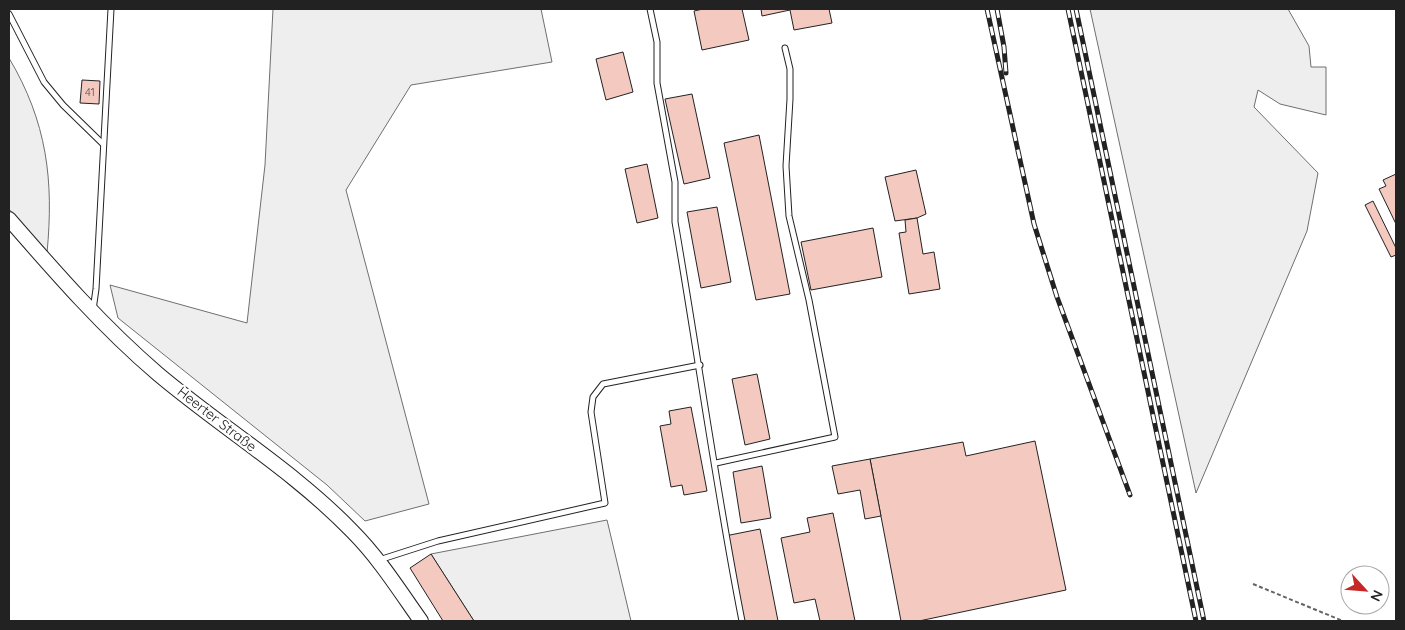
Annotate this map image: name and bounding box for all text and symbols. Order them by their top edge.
house number: 41 [85,85,95,99]
street label: Heerter Straße [174,382,260,456]
north arrow [1340,565,1390,615]
text: N [1366,587,1387,604]

